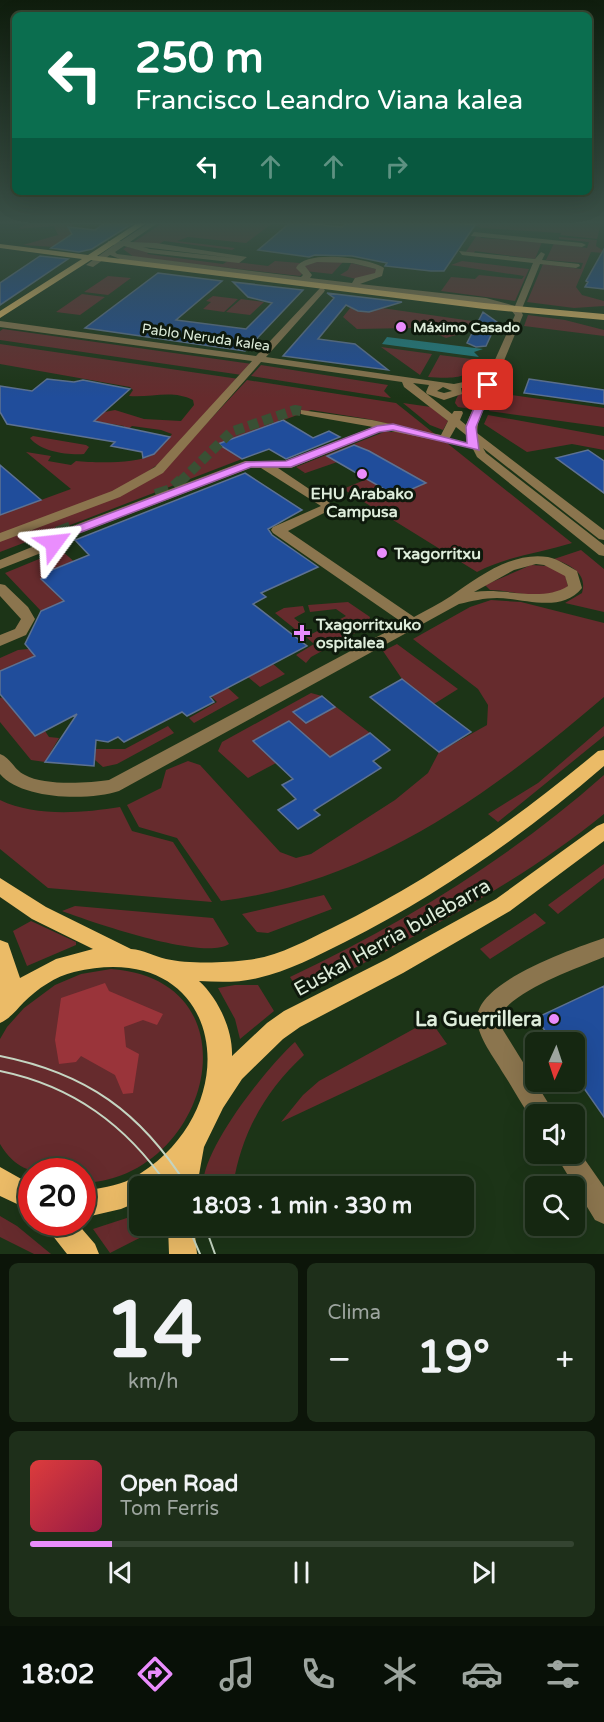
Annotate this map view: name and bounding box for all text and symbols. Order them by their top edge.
text: 250 m [135,33,264,84]
icon: left [36,36,114,114]
text: Francisco Leandro Viana kalea [135,84,523,117]
icon: left [191,150,224,183]
icon: ahead [254,150,287,183]
icon: ahead [317,150,350,183]
icon: right [380,150,413,183]
place label: Máximo Casado [413,319,520,336]
street label: Pablo Neruda kalea [141,320,271,355]
marker: Máximo Casado [394,320,408,334]
pin [462,359,513,410]
icon: arrive [471,368,504,401]
marker: EHU Arabako Campusa [355,467,369,481]
place label: EHU Arabako Campusa [311,484,414,522]
position arrow [22,511,86,575]
place label: Txagorritxu [393,544,481,564]
marker: Txagorritxu [375,546,389,560]
place label: Txagorritxuko ospitalea [315,615,421,653]
marker: Txagorritxuko ospitalea [293,624,311,642]
street label: Euskal Herria bulebarra [290,874,495,1002]
place label: La Guerrillera [415,1008,542,1032]
marker: La Guerrillera [547,1012,561,1026]
north arrow [525,1032,585,1092]
map controls [525,1032,585,1236]
button: sound [525,1104,585,1164]
speed limit sign: 20 [18,1158,96,1236]
button: search [525,1176,585,1236]
text: 18:03 · 1 min · 330 m [191,1193,412,1219]
text: 14 [104,1284,202,1378]
text: Clima [328,1301,381,1325]
text: 19° [416,1331,490,1385]
text: − [328,1340,351,1379]
text: + [555,1340,574,1379]
text: km/h [128,1370,178,1394]
text: Open Road [120,1471,238,1497]
text: Tom Ferris [120,1497,219,1521]
icon: previous [104,1556,137,1589]
icon: pause [285,1556,318,1589]
icon: next [467,1556,500,1589]
icon: directions [134,1653,176,1695]
icon: music [216,1653,258,1695]
icon: phone [297,1653,339,1695]
icon: climate [379,1653,421,1695]
icon: car [461,1653,503,1695]
icon: filters [542,1653,584,1695]
text: 18:02 [20,1658,95,1691]

